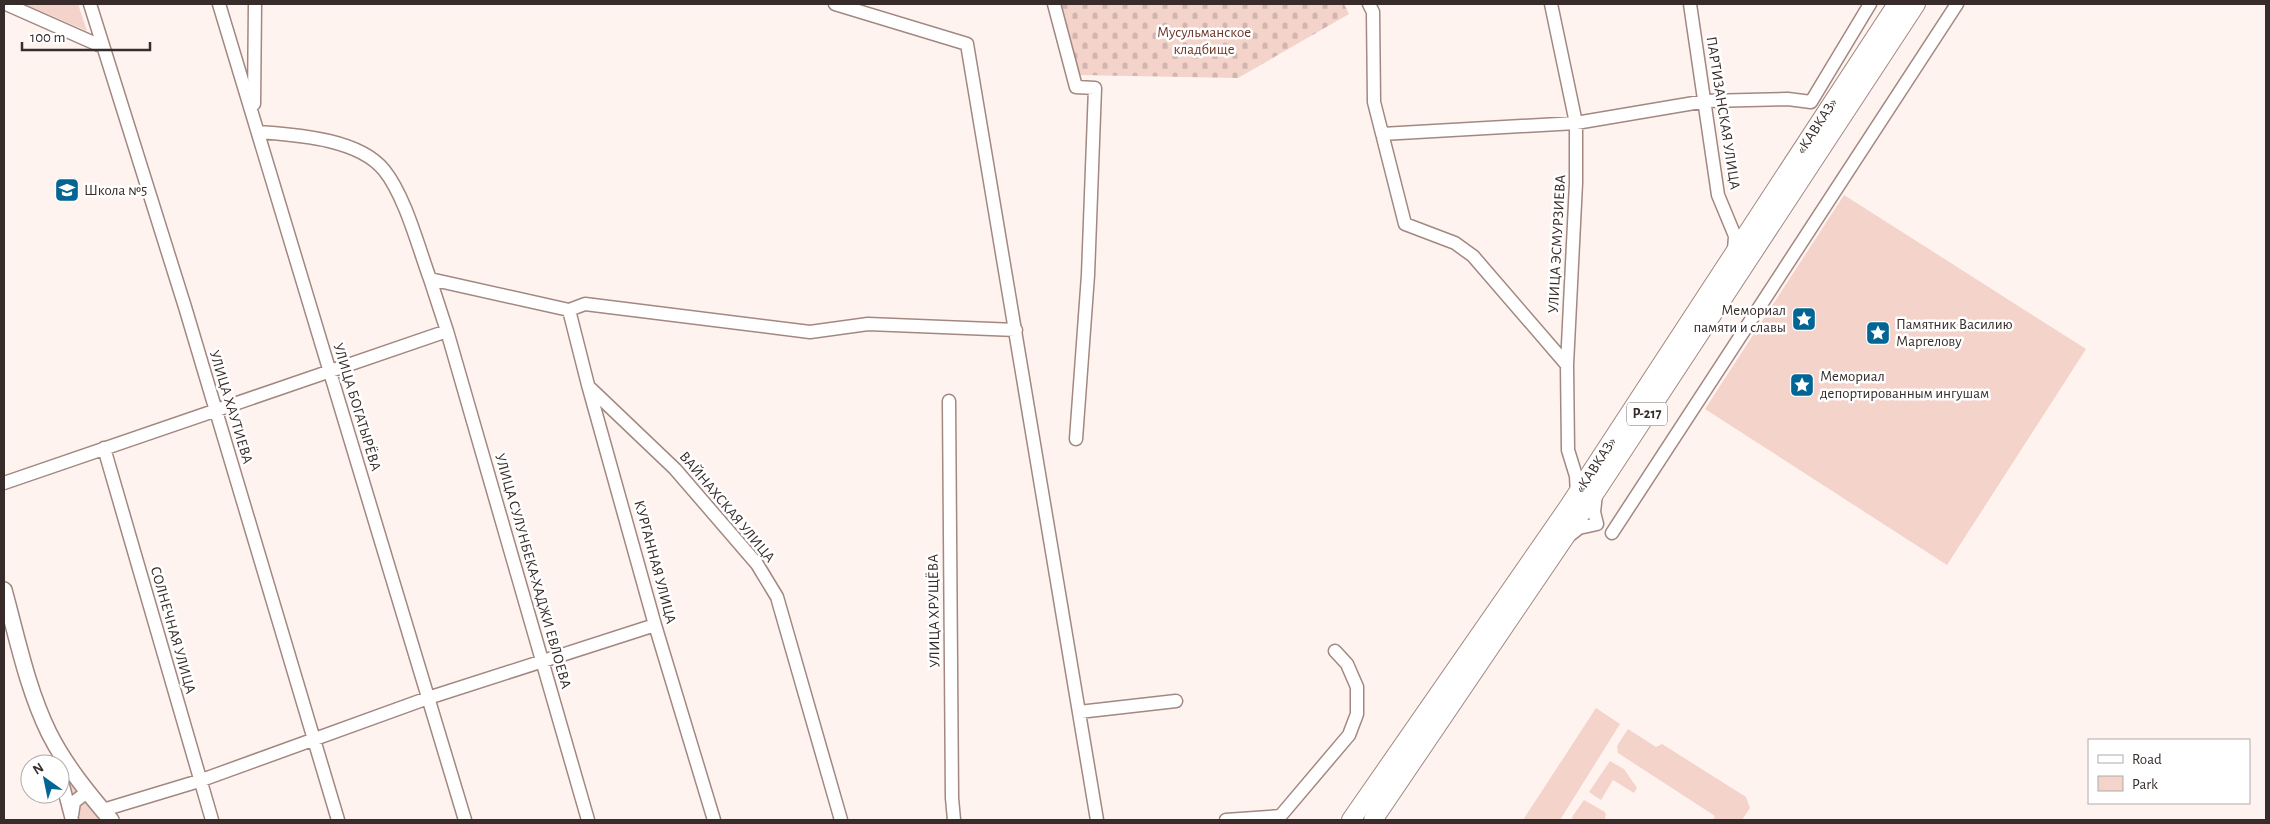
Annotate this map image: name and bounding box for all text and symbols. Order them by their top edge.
scale bar [22,20,150,52]
park label: Мусульманское кладбище [1157,25,1251,57]
text: 100 m [30,30,65,45]
street label: ПАРТИЗАНСКАЯ УЛИЦА [1703,35,1743,191]
street label: «КАВКАЗ» [1794,95,1841,157]
street label: УЛИЦА ЭСМУРЗИЕВА [1546,174,1568,314]
school or university icon: Школа №5 [54,177,80,203]
place label: Школа №5 [84,183,147,198]
place label: Мемориал памяти и славы [1693,303,1786,335]
place icon: Мемориал памяти и славы [1791,306,1817,332]
place label: Памятник Василию Маргелову [1896,317,2013,349]
place icon: Памятник Василию Маргелову [1865,320,1891,346]
street label: УЛИЦА БОГАТЫРЁВА [330,341,385,473]
street label: УЛИЦА ХАУТИЕВА [207,348,255,466]
place label: Мемориал депортированным ингушам [1820,369,1989,401]
place icon: Мемориал депортированным ингушам [1789,372,1815,398]
road number: Р-217 [1627,402,1667,426]
street label: «КАВКАЗ» [1573,434,1620,496]
street label: ВАЙНАХСКАЯ УЛИЦА [676,449,778,565]
street label: УЛИЦА СУЛУНБЕКА-ХАДЖИ ЕВЛОЕВА [492,452,574,690]
street label: КУРГАННАЯ УЛИЦА [631,499,679,626]
street label: УЛИЦА ХРУЩЁВА [925,554,942,668]
street label: СОЛНЕЧНАЯ УЛИЦА [148,565,198,695]
legend [2088,739,2250,804]
text: Road [2132,752,2162,767]
north arrow [20,754,70,804]
text: N [31,760,46,777]
text: Park [2132,777,2158,792]

